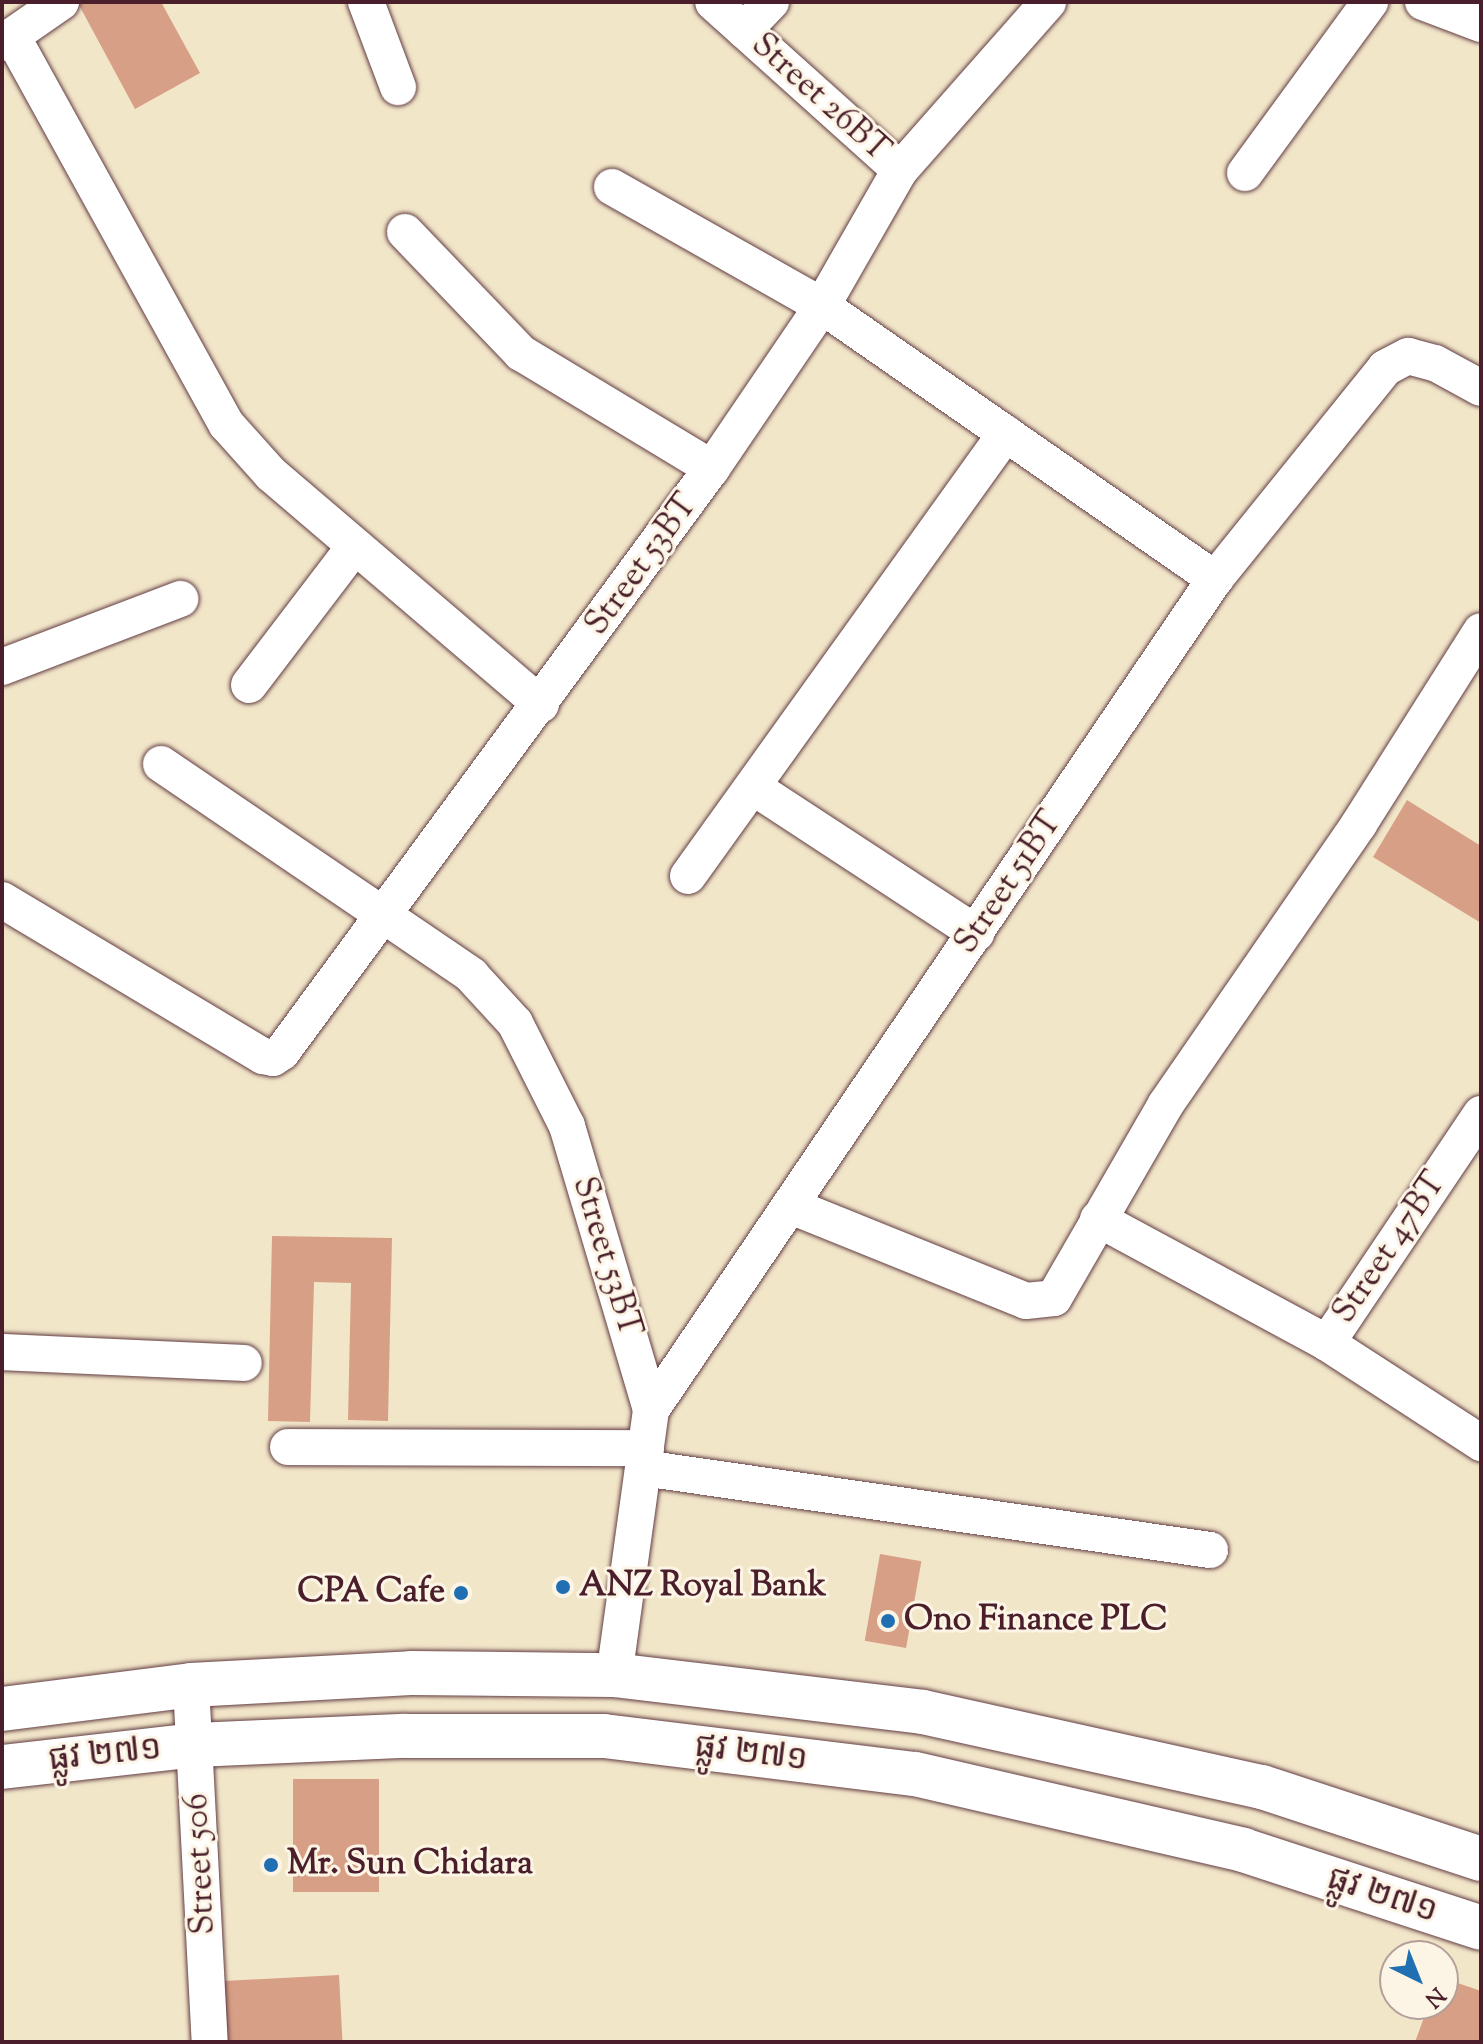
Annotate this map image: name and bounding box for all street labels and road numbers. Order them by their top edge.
street label: Street 26BT [742,25,898,171]
street label: Street 53BT [577,486,707,644]
street label: Street 51BT [947,804,1071,962]
street label: Street 47BT [1324,1164,1456,1332]
street label: Street 53BT [562,1172,650,1342]
street label: ផ្លូវ ២៧១ [692,1727,810,1781]
street label: ផ្លូវ ២៧១ [46,1729,164,1781]
street label: Street 506 [177,1792,225,1936]
street label: ផ្លូវ ២៧១ [1322,1859,1442,1933]

